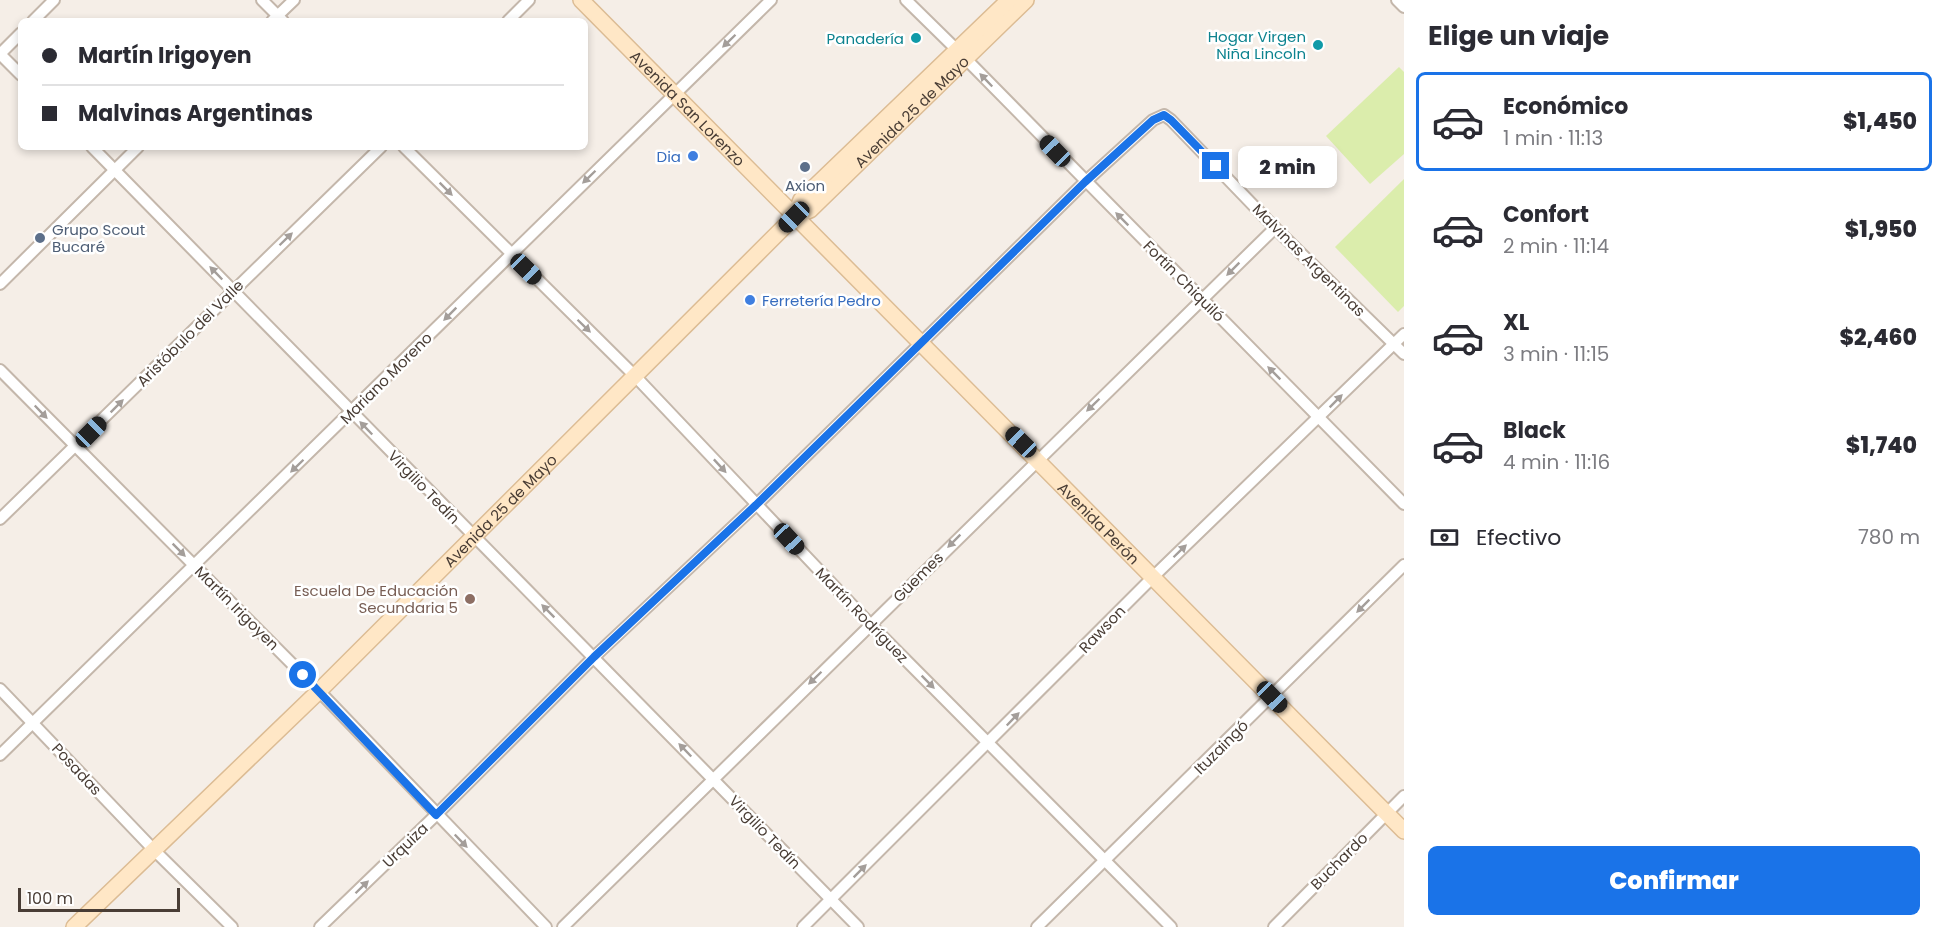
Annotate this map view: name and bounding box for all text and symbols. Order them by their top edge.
text: Elige un viaje [1428,17,1609,54]
place label: Hogar Virgen Niña Lincoln [1208,26,1306,64]
place label: Panadería [827,28,904,49]
marker: Panadería [909,31,923,45]
one-way arrow [721,34,736,48]
marker: Hogar Virgen Niña Lincoln [1311,38,1325,52]
text: Martín Irigoyen [78,40,252,71]
street label: Avenida San Lorenzo [626,46,750,170]
street label: Avenida 25 de Mayo [850,51,973,172]
one-way arrow [979,73,993,87]
text: Económico [1503,91,1628,122]
icon: car [1431,95,1485,149]
text: Malvinas Argentinas [78,98,313,129]
text: $1,450 [1843,106,1917,137]
text: 1 min · 11:13 [1503,124,1603,152]
car [1036,132,1074,170]
callout: 2 min [1237,145,1336,187]
place label: Dia [657,146,681,167]
marker: Dia [686,149,700,163]
route end [1202,152,1229,179]
text: 2 min [1259,153,1316,181]
marker: Axion [798,160,812,174]
one-way arrow [582,170,597,184]
place label: Axion [785,175,825,196]
one-way arrow [438,181,452,195]
car [775,198,813,236]
street label: Malvinas Argentinas [1248,199,1370,321]
text: Confort [1503,199,1589,230]
icon: car [1431,203,1485,257]
one-way arrow [1116,212,1130,226]
text: $1,950 [1845,214,1917,245]
place label: Grupo Scout Bucaré [52,219,145,257]
marker: Grupo Scout Bucaré [33,231,47,245]
one-way arrow [278,232,292,246]
text: 2 min · 11:14 [1503,232,1609,260]
street label: Fortín Chiquiló [1139,236,1229,326]
car [507,250,545,288]
one-way arrow [1227,262,1241,276]
one-way arrow [209,265,223,280]
street label: Aristóbulo del Valle [132,275,248,391]
place label: Ferretería Pedro [762,290,881,311]
marker: Ferretería Pedro [743,293,757,307]
one-way arrow [443,306,457,321]
text: XL [1503,307,1529,338]
icon: car [1431,311,1485,365]
one-way arrow [576,319,591,333]
text: $2,460 [1839,322,1917,353]
street label: Mariano Moreno [335,327,437,429]
text: 3 min · 11:15 [1503,340,1609,368]
one-way arrow [1267,365,1281,380]
one-way arrow [1328,394,1343,408]
one-way arrow [1086,398,1101,412]
one-way arrow [110,399,124,413]
one-way arrow [34,405,48,420]
car [72,413,110,451]
text: Black [1503,415,1566,446]
icon: car [1431,419,1485,473]
one-way arrow [360,421,374,435]
car [1002,423,1040,461]
text: $1,740 [1846,430,1917,461]
street label: Virgilio Tedín [383,446,465,528]
text: 4 min · 11:16 [1503,448,1610,476]
street label: Avenida 25 de Mayo [439,449,561,571]
one-way arrow [290,458,304,472]
one-way arrow [712,459,726,473]
street label: Avenida Perón [1053,477,1144,569]
car [770,520,808,558]
icon: cash [1428,521,1461,554]
text: Efectivo [1476,522,1561,553]
text: 780 m [1858,523,1920,551]
one-way arrow [947,534,961,548]
one-way arrow [171,543,186,557]
one-way arrow [1172,545,1187,558]
street label: Güemes [888,547,948,607]
street label: Martín Irigoyen [190,561,284,655]
street label: Martín Rodríguez [811,563,913,668]
place label: Escuela De Educación Secundaria 5 [294,580,458,618]
marker: Escuela De Educación Secundaria 5 [463,592,477,606]
one-way arrow [1356,599,1370,613]
street label: Rawson [1074,601,1130,657]
one-way arrow [541,605,555,619]
route start [289,661,316,688]
one-way arrow [808,670,822,684]
one-way arrow [920,674,934,688]
car [1253,678,1291,716]
one-way arrow [1006,713,1020,727]
street label: Ituzaingó [1189,715,1253,779]
street label: Posadas [47,738,107,800]
one-way arrow [678,742,692,757]
street label: Virgilio Tedín [724,791,806,873]
street label: Urquiza [378,818,432,872]
street label: Buchardo [1306,828,1372,894]
one-way arrow [454,833,468,848]
button: Confirmar [1428,846,1920,915]
one-way arrow [852,865,866,879]
one-way arrow [355,880,369,894]
scale bar [18,885,180,912]
text: 100 m [27,887,73,910]

